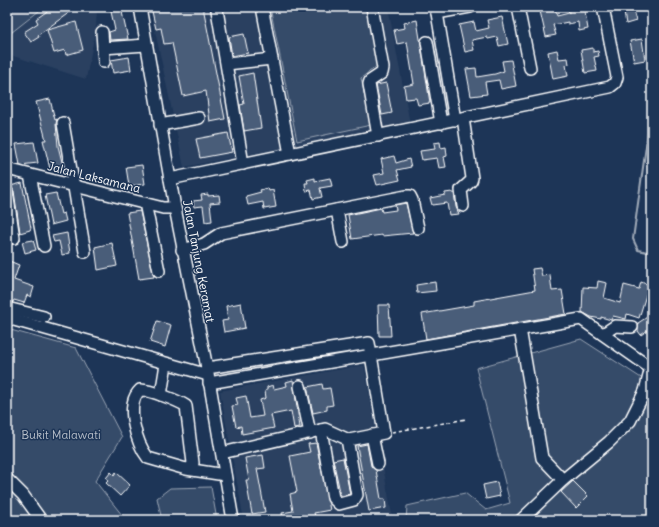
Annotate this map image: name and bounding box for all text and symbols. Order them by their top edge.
street label: Jalan Laksamana [46,158,142,196]
street label: Jalan Tanjung Keramat [180,199,218,323]
park label: Bukit Malawati [21,427,101,442]

